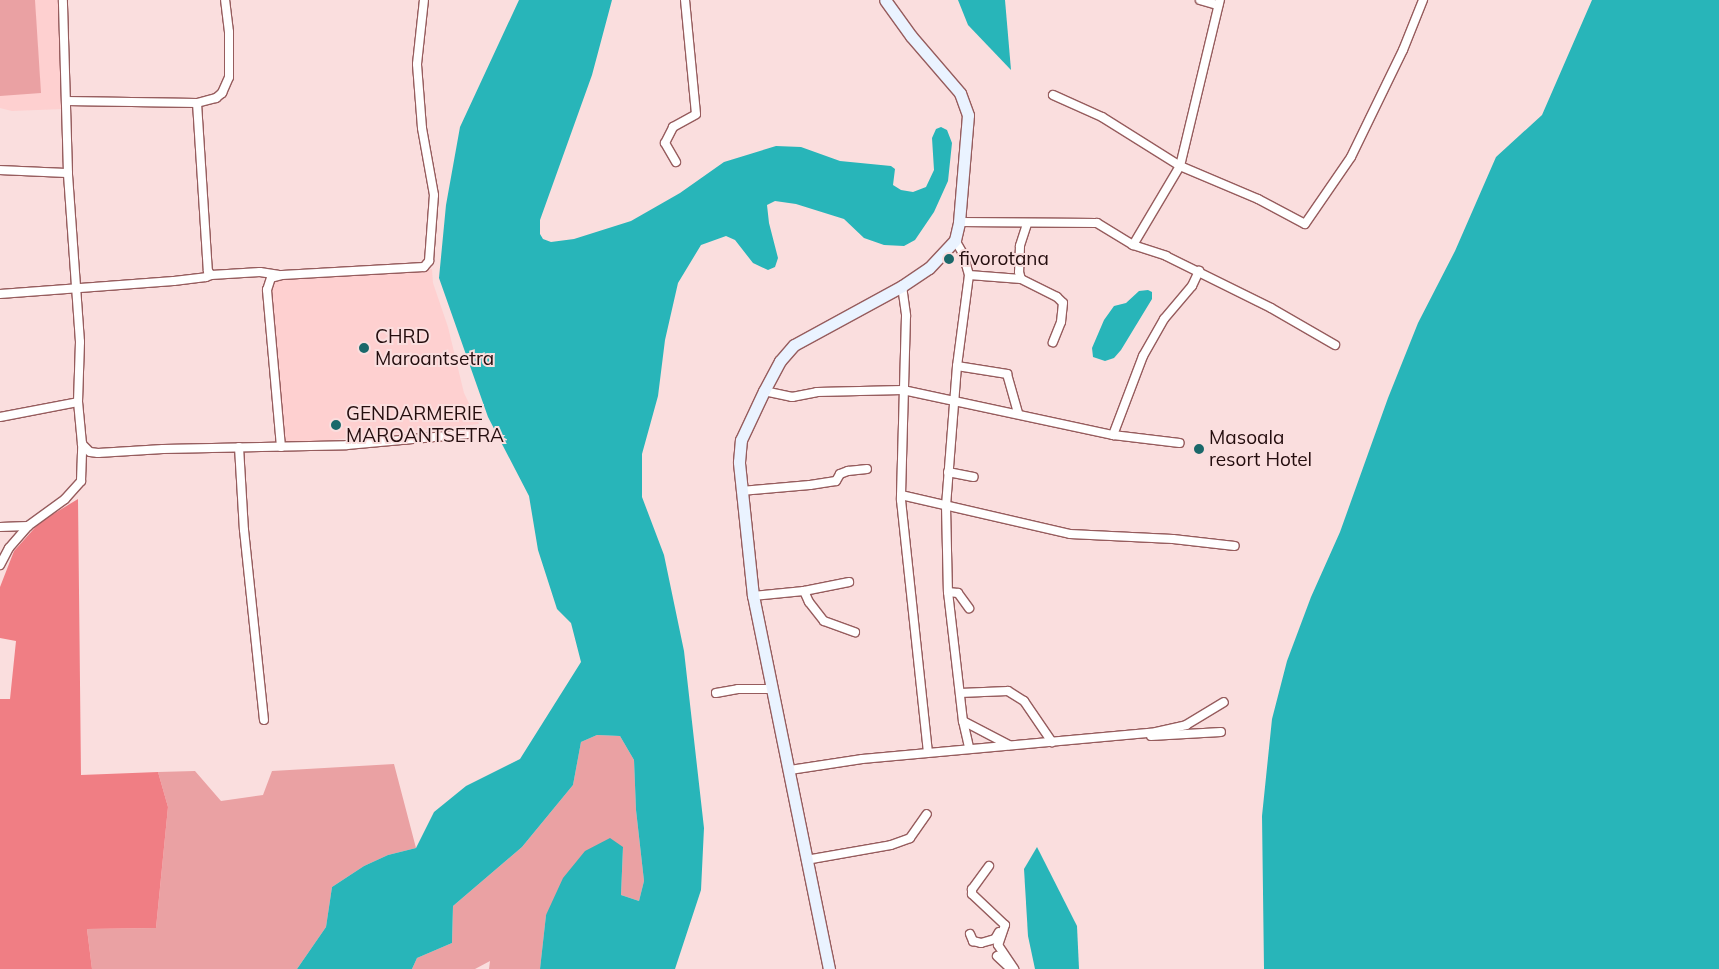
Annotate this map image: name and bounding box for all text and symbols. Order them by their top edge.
place label: fivorotana [959,248,1049,270]
marker: fivorotana [943,253,955,265]
place label: CHRD Maroantsetra [375,326,494,370]
marker: CHRD Maroantsetra [357,341,371,355]
place label: GENDARMERIE MAROANTSETRA [346,403,504,447]
marker: GENDARMERIE MAROANTSETRA [330,419,342,431]
place label: Masoala resort Hotel [1209,427,1312,471]
marker: Masoala resort Hotel [1193,443,1205,455]

